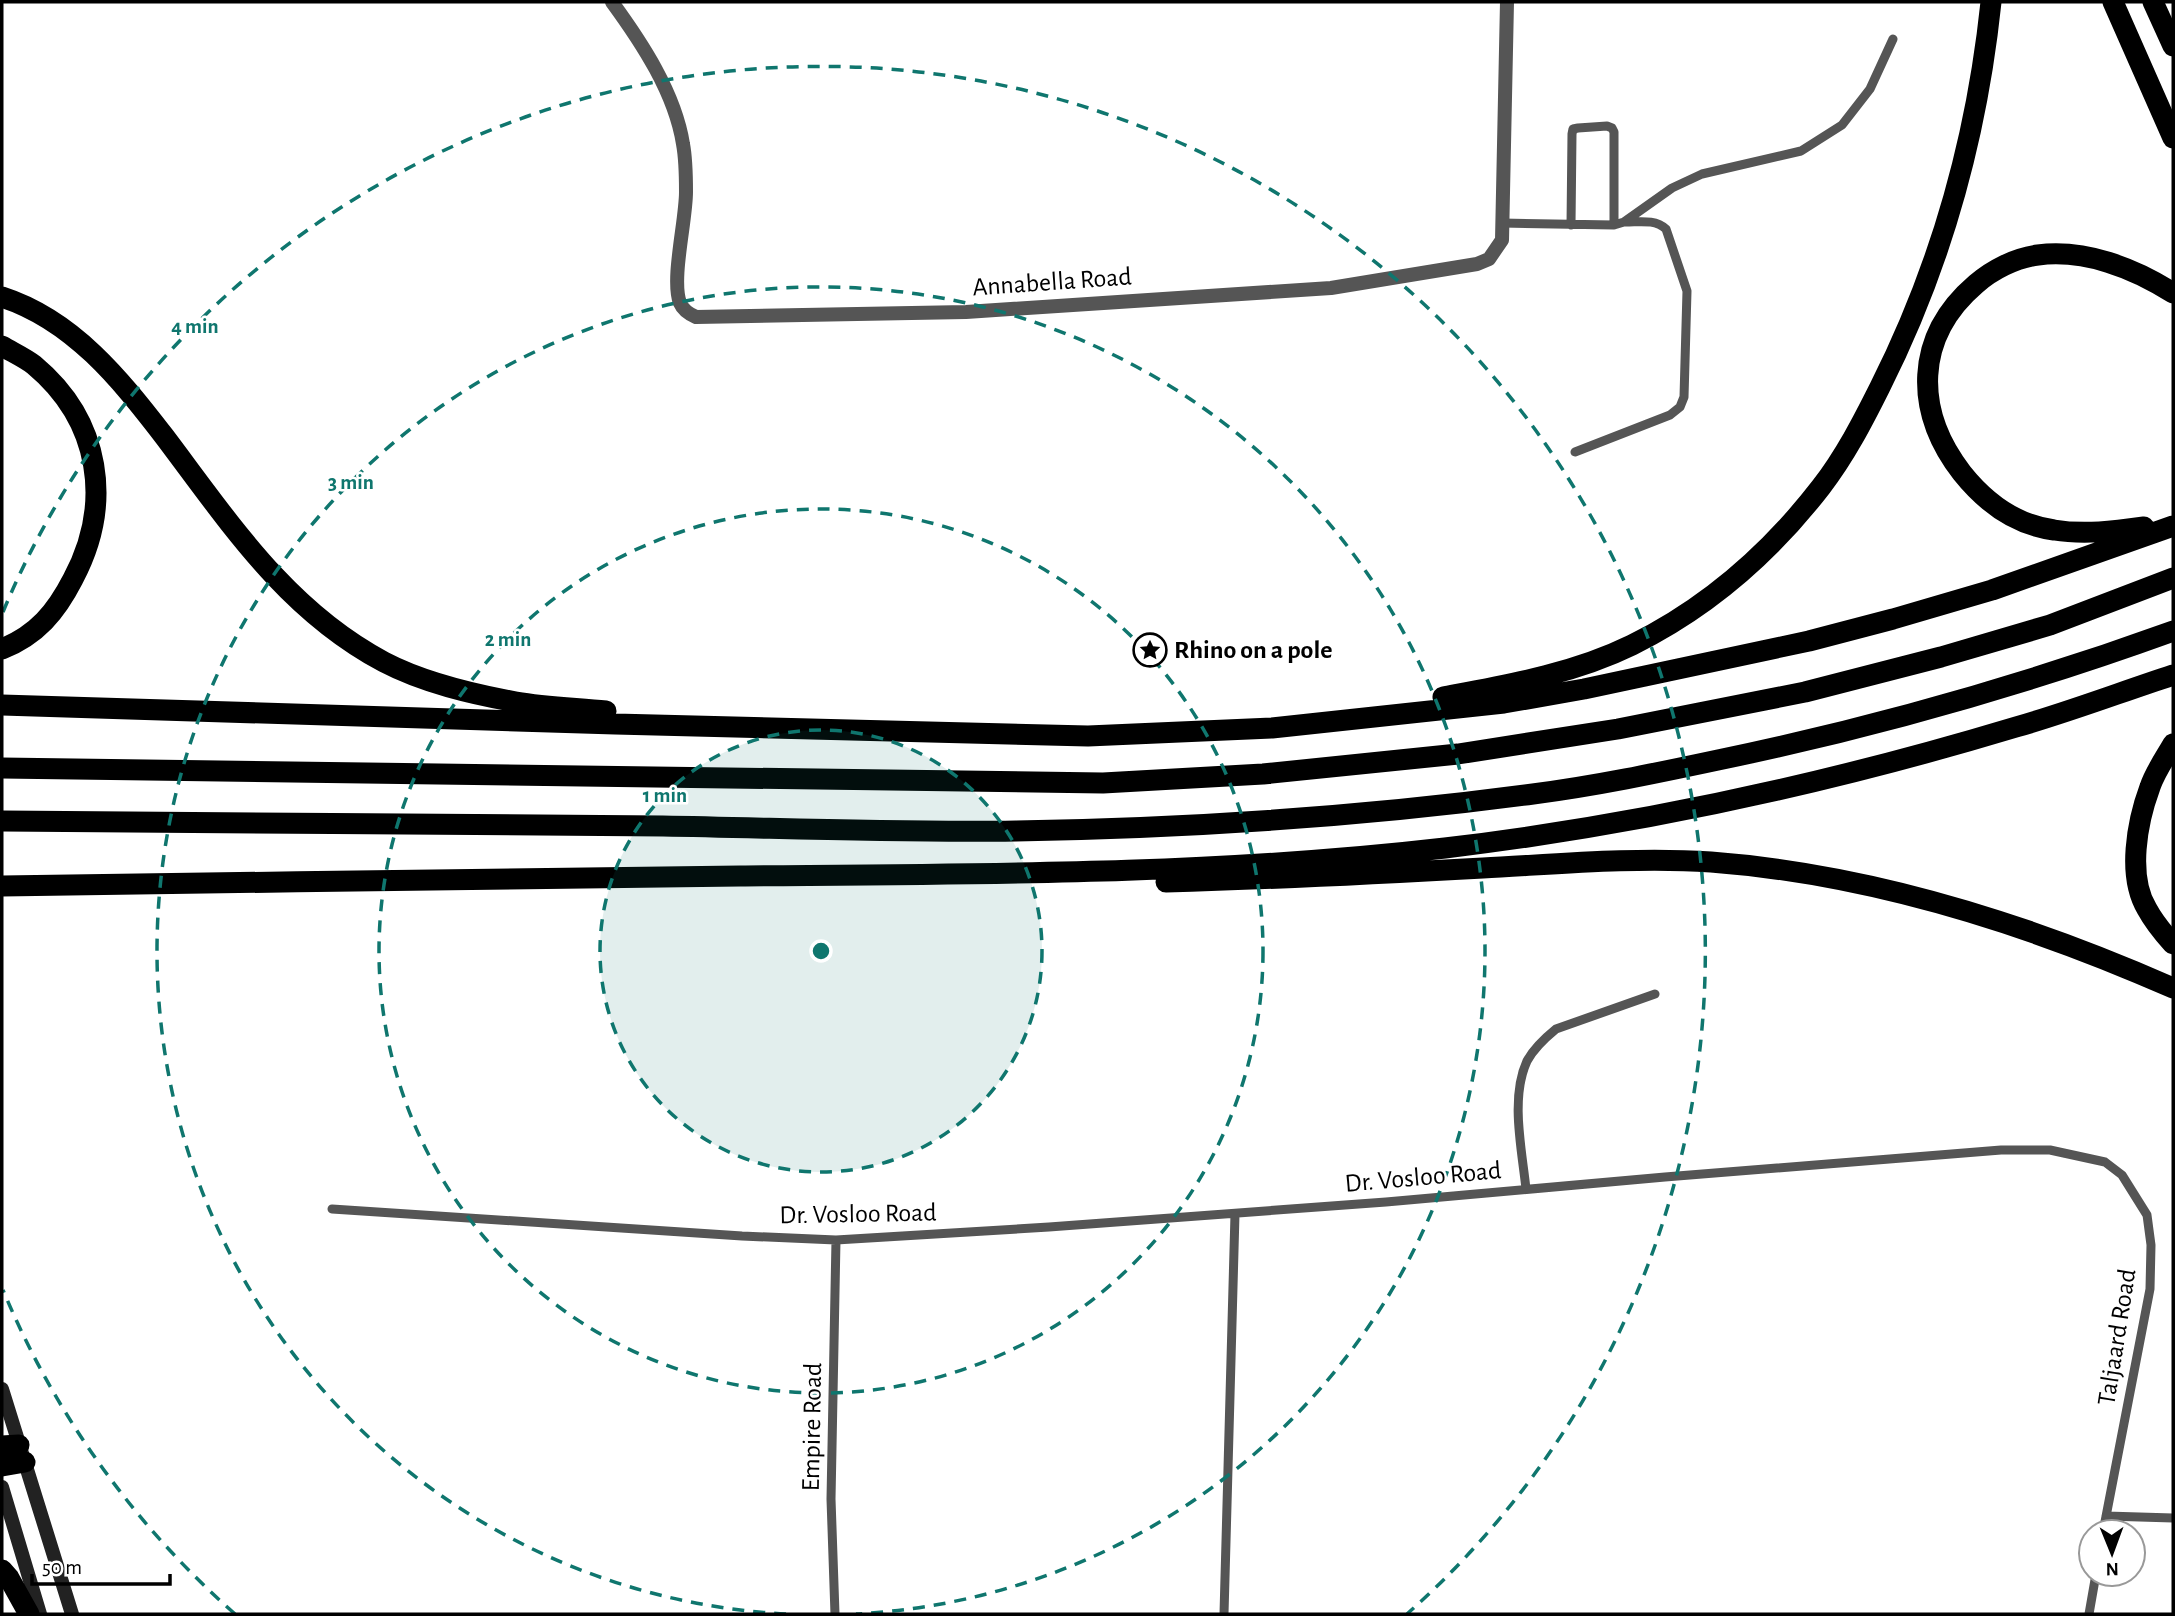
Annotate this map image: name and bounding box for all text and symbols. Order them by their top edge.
street label: Annabella Road [972,263,1132,301]
text: 4 min [171,316,219,337]
text: 3 min [328,472,374,493]
text: 2 min [485,629,531,650]
place icon: Rhino on a pole [1131,631,1169,669]
place label: Rhino on a pole [1174,637,1333,663]
text: 1 min [643,785,687,806]
centre of rings [809,939,833,963]
street label: Dr. Vosloo Road [1344,1157,1502,1197]
street label: Dr. Vosloo Road [779,1200,937,1228]
street label: Taljaard Road [2093,1267,2141,1407]
street label: Empire Road [798,1362,826,1492]
north arrow [2077,1518,2147,1588]
scale bar [32,1542,170,1586]
text: 50 m [42,1557,82,1578]
text: N [2105,1559,2119,1578]

